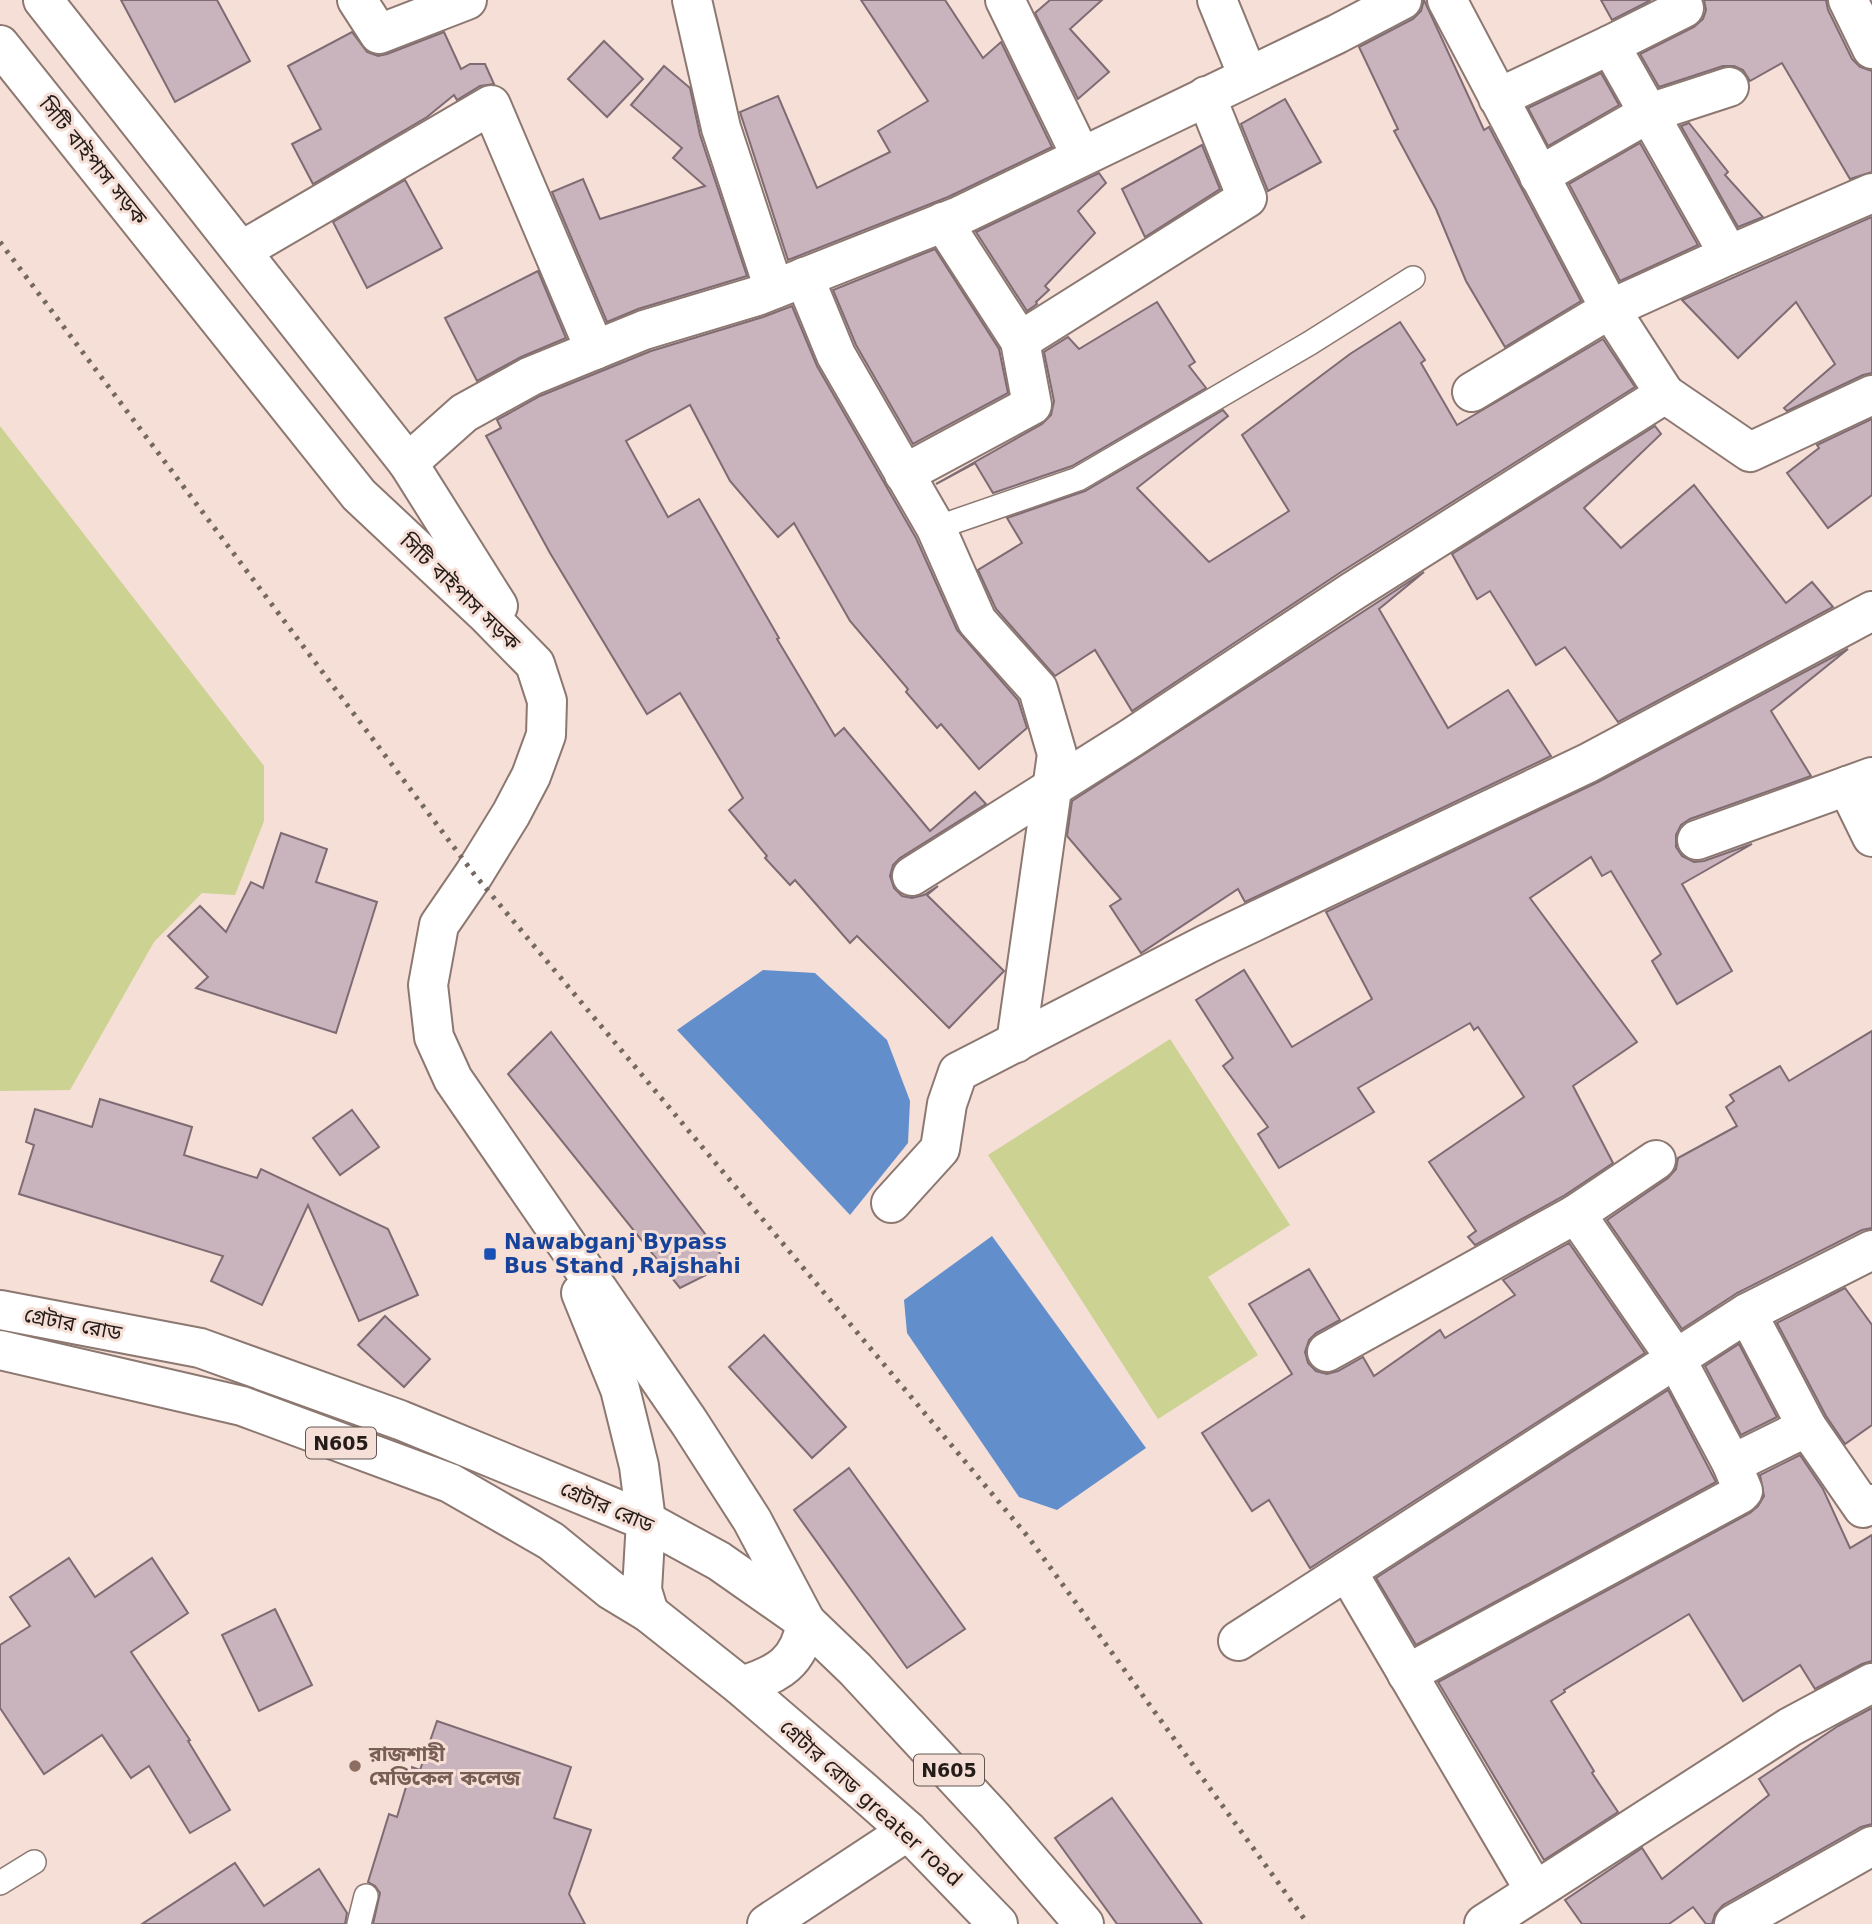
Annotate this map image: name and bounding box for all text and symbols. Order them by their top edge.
street label: সিটি বাইপাস সড়ক [34,92,152,230]
street label: সিটি বাইপাস সড়ক [394,528,526,656]
place label: Nawabganj Bypass Bus Stand ,Rajshahi [504,1230,741,1278]
marker: Nawabganj Bypass Bus Stand ,Rajshahi [482,1246,498,1262]
street label: গ্রেটার রোড [22,1303,125,1345]
road number: N605 [306,1428,376,1458]
street label: গ্রেটার রোড [557,1477,658,1538]
street label: গ্রেটার রোড greater road [775,1715,967,1891]
place label: রাজশাহী মেডিকেল কলেজ [368,1742,522,1790]
road number: N605 [914,1754,984,1786]
marker: রাজশাহী মেডিকেল কলেজ [347,1758,363,1774]

